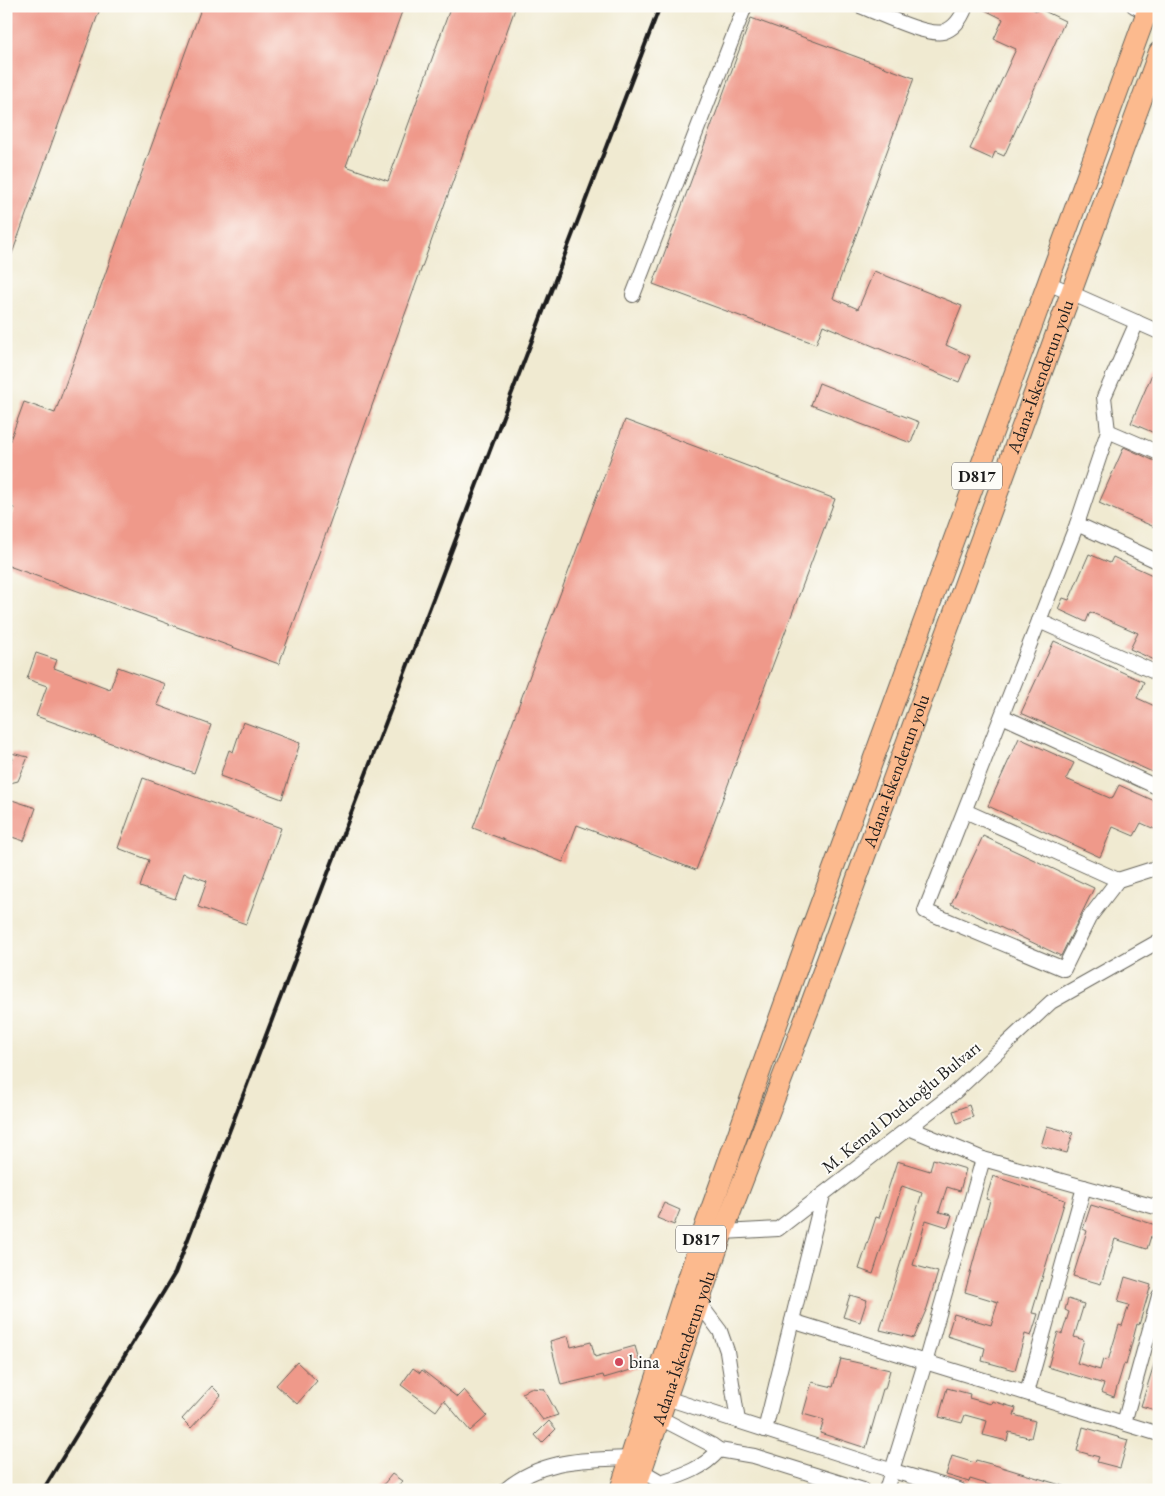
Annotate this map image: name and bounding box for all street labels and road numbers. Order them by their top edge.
street label: Adana-İskenderun yolu [1001,296,1079,457]
road number: D817 [952,462,1002,490]
street label: Adana-İskenderun yolu [857,690,934,852]
street label: M. Kemal Duduoğlu Bulvarı [817,1035,985,1178]
road number: D817 [676,1226,726,1252]
street label: Adana-İskenderun yolu [646,1267,720,1429]

